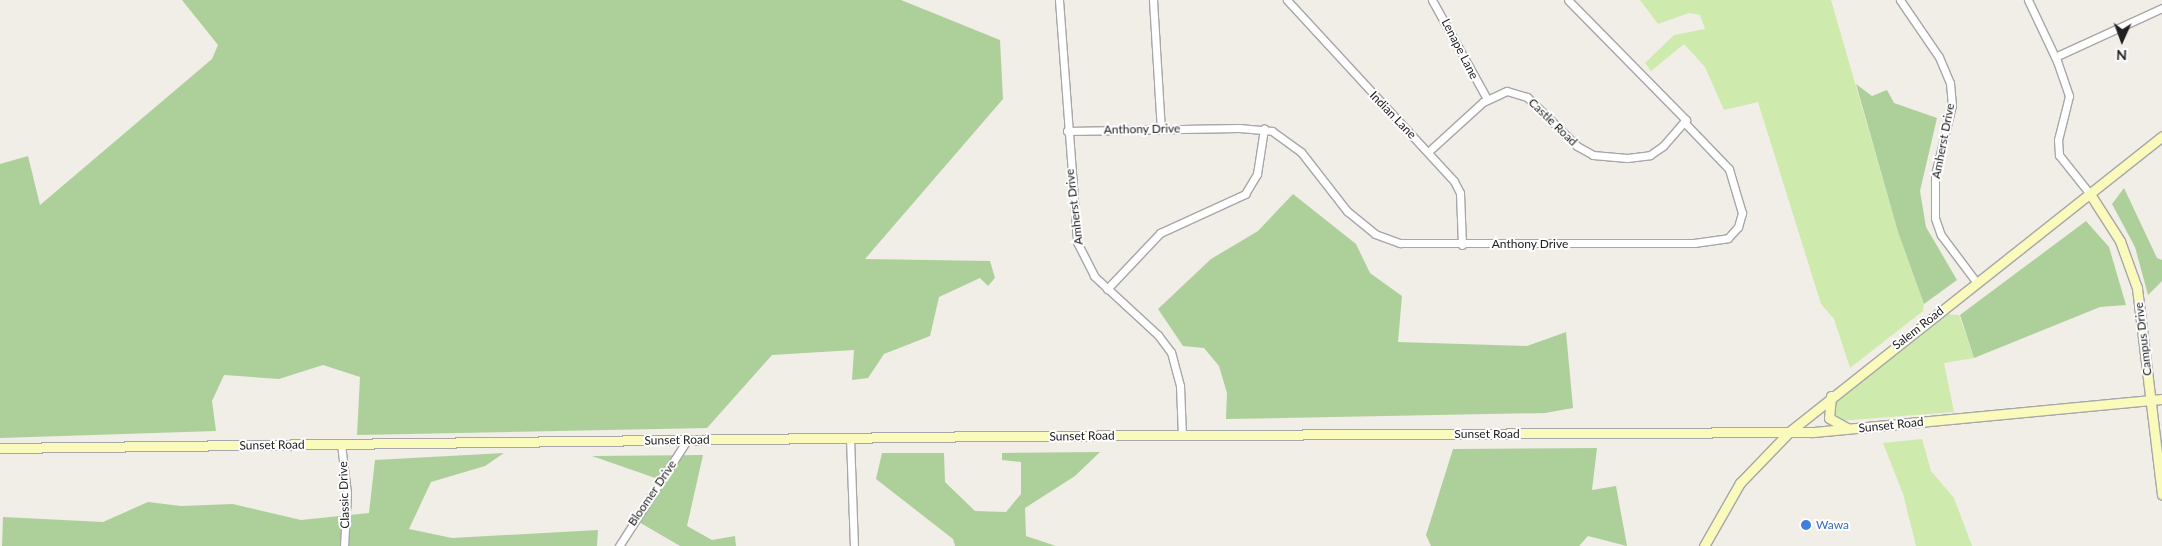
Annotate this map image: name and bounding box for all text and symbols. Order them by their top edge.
north arrow [2097,15,2147,65]
street label: Lenape Lane [1439,16,1481,82]
text: N [2116,47,2127,64]
street label: Indian Lane [1367,88,1419,142]
street label: Castle Road [1526,95,1580,149]
street label: Amherst Drive [1929,102,1957,180]
street label: Anthony Drive [1103,121,1181,137]
street label: Amherst Drive [1062,168,1086,246]
street label: Anthony Drive [1492,237,1568,251]
street label: Campus Drive [2131,301,2155,377]
street label: Salem Road [1889,304,1947,352]
street label: Sunset Road [1858,414,1924,436]
street label: Sunset Road [1454,427,1520,441]
street label: Sunset Road [1049,428,1115,444]
street label: Sunset Road [644,432,710,448]
street label: Sunset Road [239,437,305,453]
street label: Bloomer Drive [625,457,679,529]
street label: Classic Drive [336,461,352,529]
place label: Wawa [1816,518,1849,532]
marker: Wawa [1800,519,1812,531]

